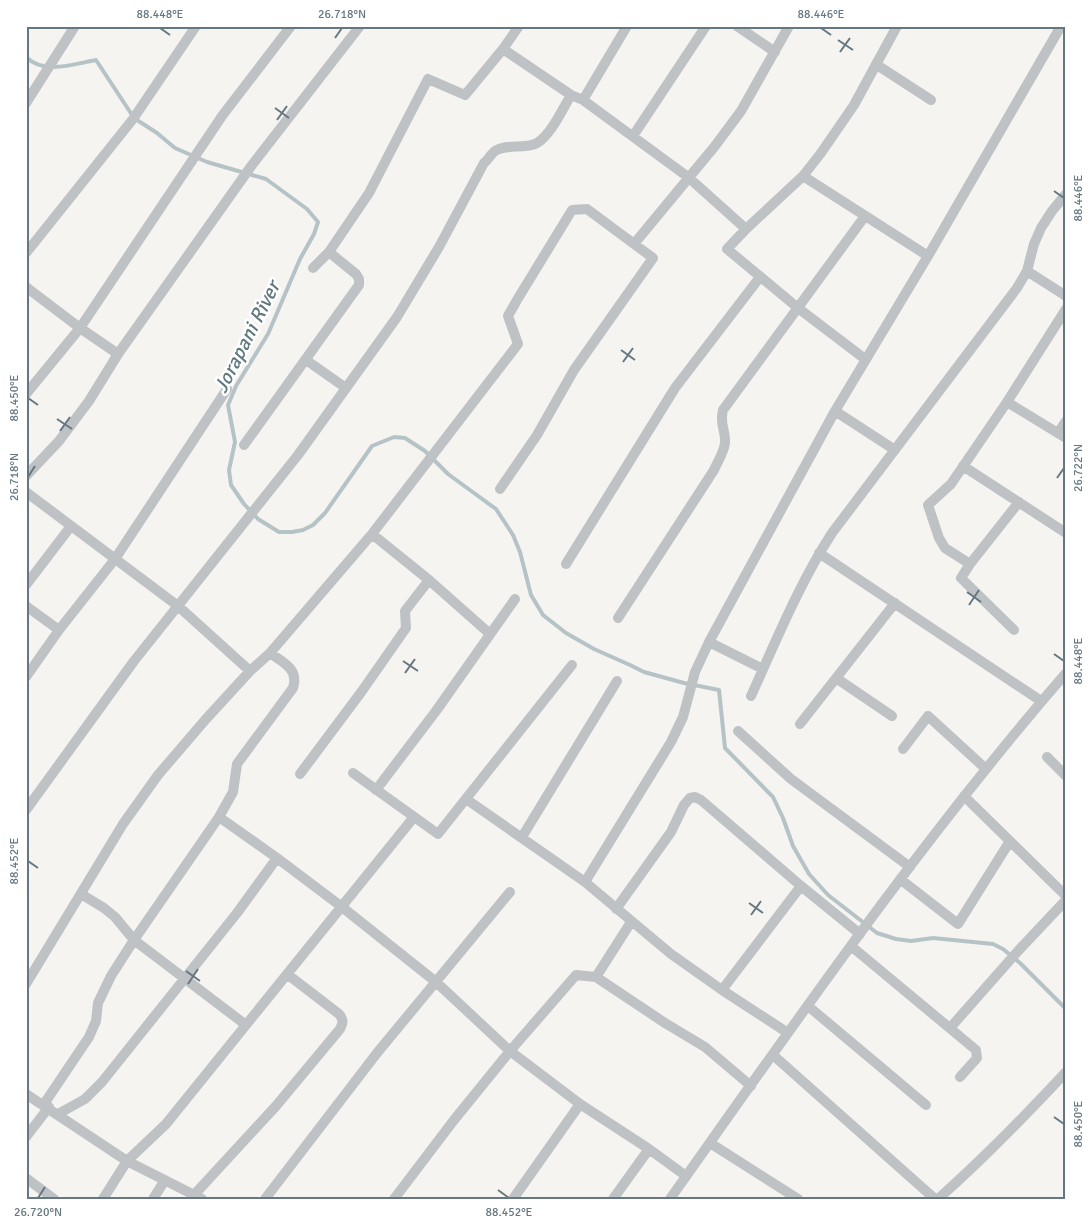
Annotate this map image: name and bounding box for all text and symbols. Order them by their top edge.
text: 88.448°E [137,7,184,22]
text: 26.718°N [318,7,366,22]
text: 88.446°E [798,7,845,22]
text: 88.446°E [1071,174,1086,221]
water label: Jorapani River [208,275,287,397]
text: 88.450°E [7,374,22,421]
text: 26.722°N [1071,444,1086,492]
text: 26.718°N [7,453,22,501]
text: 88.448°E [1071,637,1086,684]
text: 88.452°E [7,837,22,884]
text: 88.450°E [1071,1100,1086,1147]
text: 26.720°N [14,1205,62,1220]
text: 88.452°E [486,1205,533,1220]

